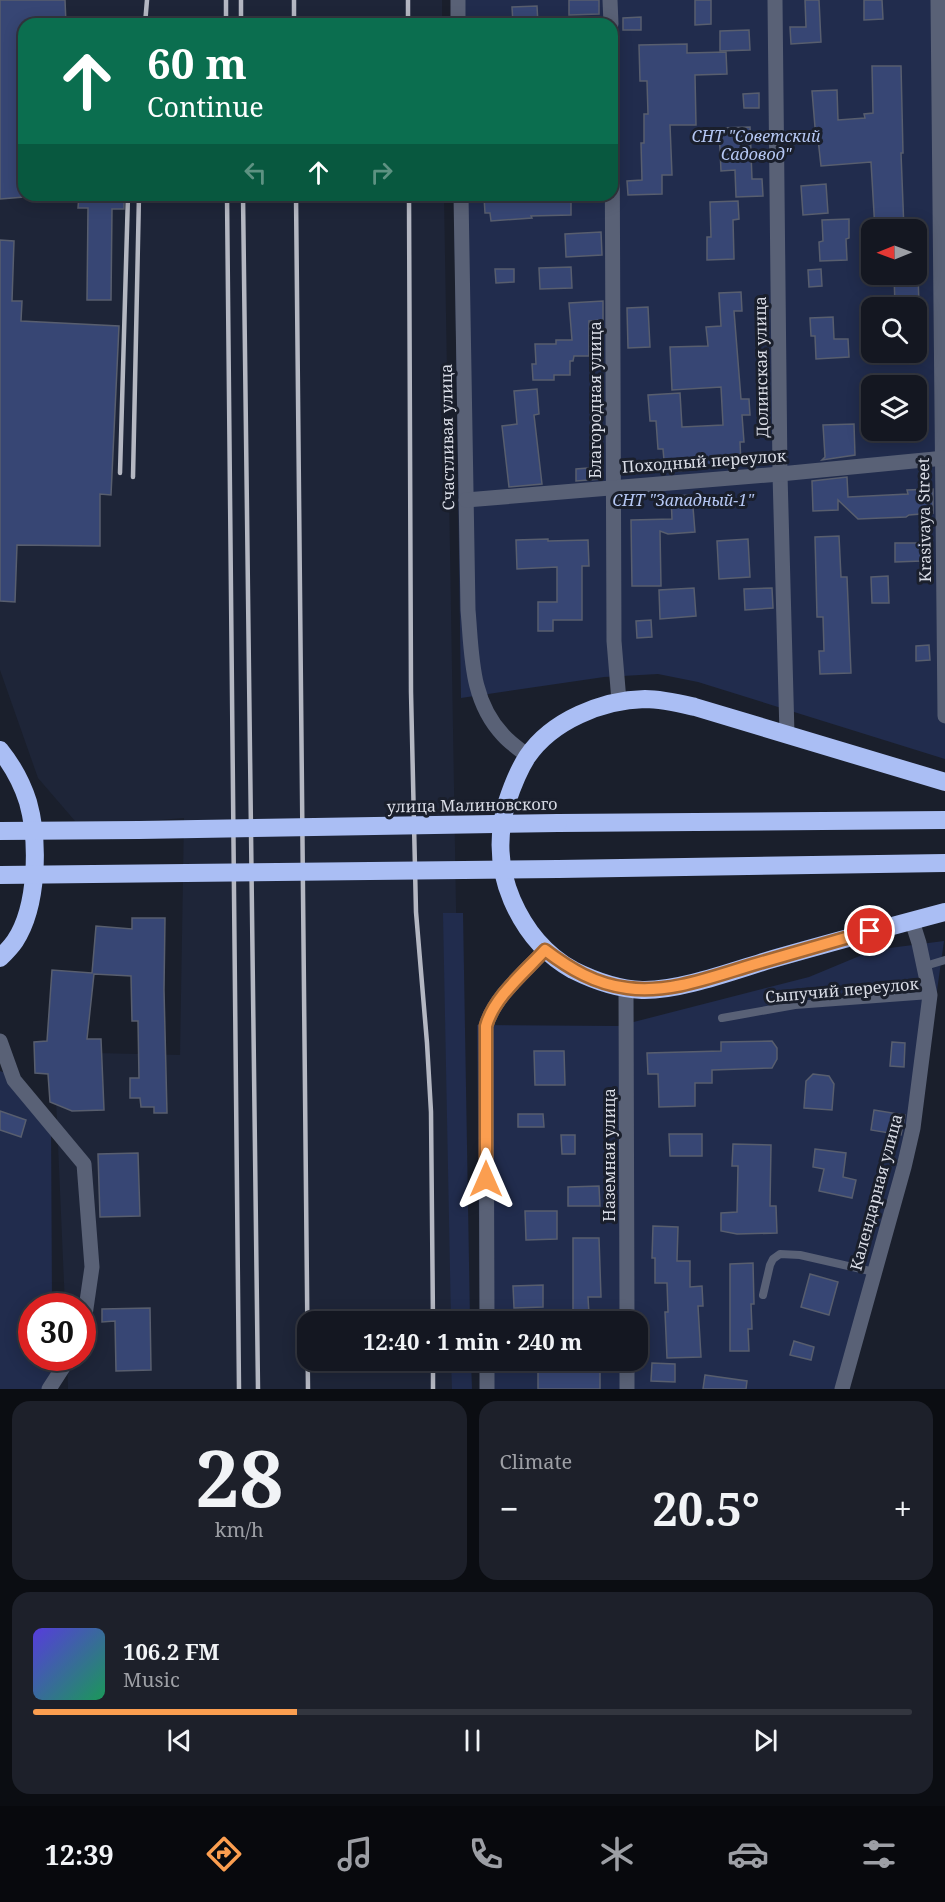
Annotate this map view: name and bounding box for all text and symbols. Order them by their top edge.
text: 60 m [147,34,247,91]
icon: ahead [48,42,126,120]
text: Continue [147,88,264,125]
park label: СНТ "Советский Садовод" [692,125,821,165]
icon: left [239,156,272,189]
icon: ahead [302,156,335,189]
icon: right [365,156,398,189]
north arrow [861,219,927,285]
map controls [861,219,927,441]
street label: Долинская улица [749,296,773,438]
button: search [861,297,927,363]
street label: Благородная улица [584,321,606,479]
street label: Счастливая улица [435,363,459,511]
button: layers [861,375,927,441]
street label: Походный переулок [621,444,787,478]
street label: Krasivaya Street [912,457,936,582]
park label: СНТ "Западный-1" [612,489,755,511]
street label: улица Малиновского [386,793,558,817]
pin [844,905,895,956]
icon: arrive [853,914,886,947]
street label: Сыпучий переулок [764,972,920,1008]
street label: Наземная улица [598,1088,620,1222]
street label: Календарная улица [845,1111,907,1273]
position arrow [454,1147,518,1211]
speed limit sign: 30 [18,1293,96,1371]
text: 12:40 · 1 min · 240 m [363,1326,582,1356]
text: 28 [195,1424,283,1530]
text: Climate [500,1448,572,1475]
text: 20.5° [652,1478,760,1539]
text: − [500,1486,519,1531]
text: + [894,1486,912,1531]
text: km/h [215,1516,264,1543]
text: 106.2 FM [123,1636,220,1666]
text: Music [123,1666,180,1693]
icon: previous [163,1724,196,1757]
icon: pause [456,1724,489,1757]
icon: next [749,1724,782,1757]
icon: directions [203,1833,245,1875]
icon: music [334,1833,376,1875]
icon: phone [465,1833,507,1875]
icon: climate [596,1833,638,1875]
icon: car [727,1833,769,1875]
icon: filters [858,1833,900,1875]
text: 12:39 [45,1836,114,1873]

